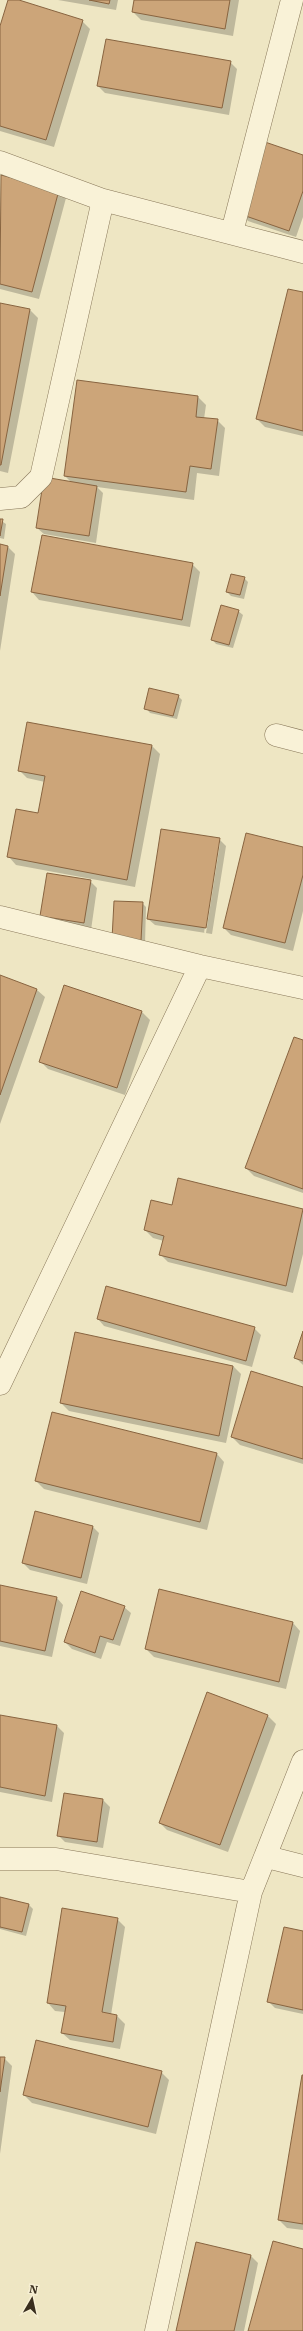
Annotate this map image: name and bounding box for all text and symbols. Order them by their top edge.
north arrow [12,2279,52,2319]
text: N [28,2282,39,2297]

